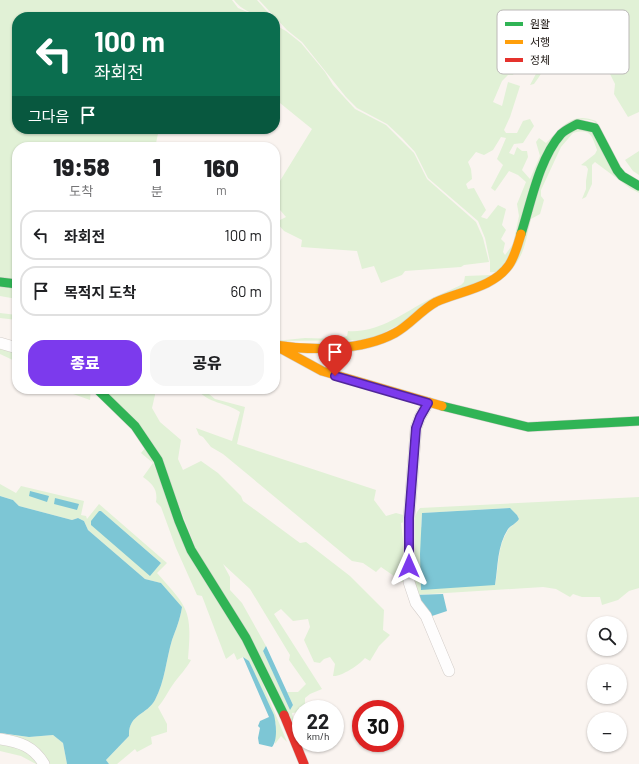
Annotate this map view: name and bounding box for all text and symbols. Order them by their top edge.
legend [497,10,629,74]
text: 원활 [530,17,550,30]
text: 100 m [94,24,165,58]
icon: left [28,28,80,80]
text: 서행 [530,35,550,48]
text: 정체 [530,53,550,66]
text: 좌회전 [94,61,144,83]
icon: arrive [77,104,99,126]
text: 그다음 [28,107,69,125]
text: 19:58 [53,152,110,181]
text: 1 [152,152,161,181]
text: 160 [204,153,239,182]
text: m [216,182,227,198]
text: 도착 [69,183,93,199]
text: 분 [151,183,163,199]
icon: left [30,224,52,246]
text: 100 m [224,226,262,244]
text: 좌회전 [64,227,105,245]
icon: arrive [30,280,52,302]
text: 60 m [230,282,262,300]
text: 목적지 도착 [64,283,136,301]
pin [318,335,352,376]
button: 종료 [28,340,142,386]
button: 공유 [150,340,264,386]
icon: arrive [324,341,346,363]
position arrow [388,545,430,587]
map controls [587,616,627,752]
button: search [587,616,627,656]
button: + [587,664,627,704]
speed limit sign: 30 [352,700,404,752]
text: 22 [307,709,329,733]
button: − [587,712,627,752]
text: km/h [307,730,329,742]

